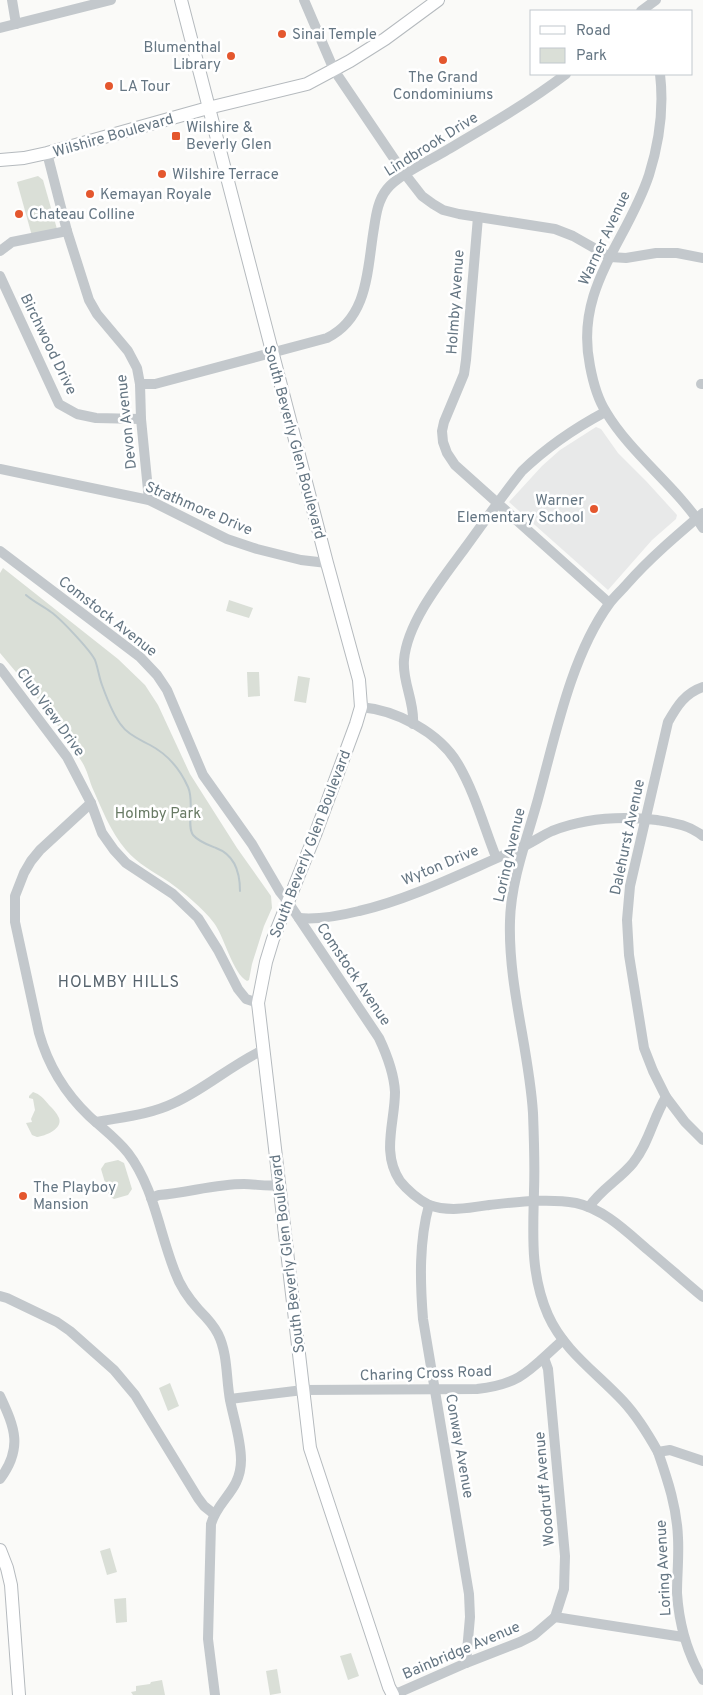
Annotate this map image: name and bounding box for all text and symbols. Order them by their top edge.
legend [530,10,693,75]
text: Road [576,22,611,41]
place label: Sinai Temple [292,26,377,45]
marker: Sinai Temple [276,28,288,40]
place label: Blumenthal Library [144,39,221,75]
text: Park [576,47,607,66]
marker: Blumenthal Library [225,50,237,62]
marker: The Grand Condominiums [437,54,449,66]
place label: The Grand Condominiums [393,69,493,105]
place label: LA Tour [119,78,170,97]
marker: LA Tour [103,80,115,92]
street label: Lindbrook Drive [381,109,482,182]
street label: Wilshire Boulevard [51,110,176,163]
place label: Wilshire & Beverly Glen [186,119,272,155]
marker: Wilshire & Beverly Glen [170,130,182,142]
place label: Wilshire Terrace [172,166,279,185]
marker: Wilshire Terrace [156,168,168,180]
place label: Kemayan Royale [100,186,212,205]
marker: Kemayan Royale [84,188,96,200]
street label: Warner Avenue [575,188,635,289]
place label: Chateau Colline [29,206,135,225]
marker: Chateau Colline [13,208,25,220]
street label: Holmby Avenue [443,249,470,355]
street label: Birchwood Drive [15,291,80,398]
street label: South Beverly Glen Boulevard [259,343,329,541]
street label: Devon Avenue [113,373,142,470]
street label: Strathmore Drive [142,478,255,541]
place label: Warner Elementary School [457,492,584,528]
marker: Warner Elementary School [588,503,600,515]
street label: Comstock Avenue [54,573,160,662]
street label: Club View Drive [11,665,88,761]
street label: South Beverly Glen Boulevard [267,748,356,941]
street label: Dalehurst Avenue [607,778,650,897]
park label: Holmby Park [115,805,201,824]
street label: Loring Avenue [490,806,531,904]
street label: Wyton Drive [399,842,482,891]
street label: Comstock Avenue [311,920,394,1030]
district label: HOLMBY HILLS [58,973,180,993]
street label: South Beverly Glen Boulevard [267,1153,310,1354]
place label: The Playboy Mansion [33,1179,116,1215]
marker: The Playboy Mansion [17,1190,29,1202]
street label: Charing Cross Road [360,1363,492,1386]
street label: Conway Avenue [440,1393,477,1500]
street label: Woodruff Avenue [531,1431,560,1547]
street label: Loring Avenue [652,1519,677,1617]
street label: Bainbridge Avenue [400,1618,523,1685]

